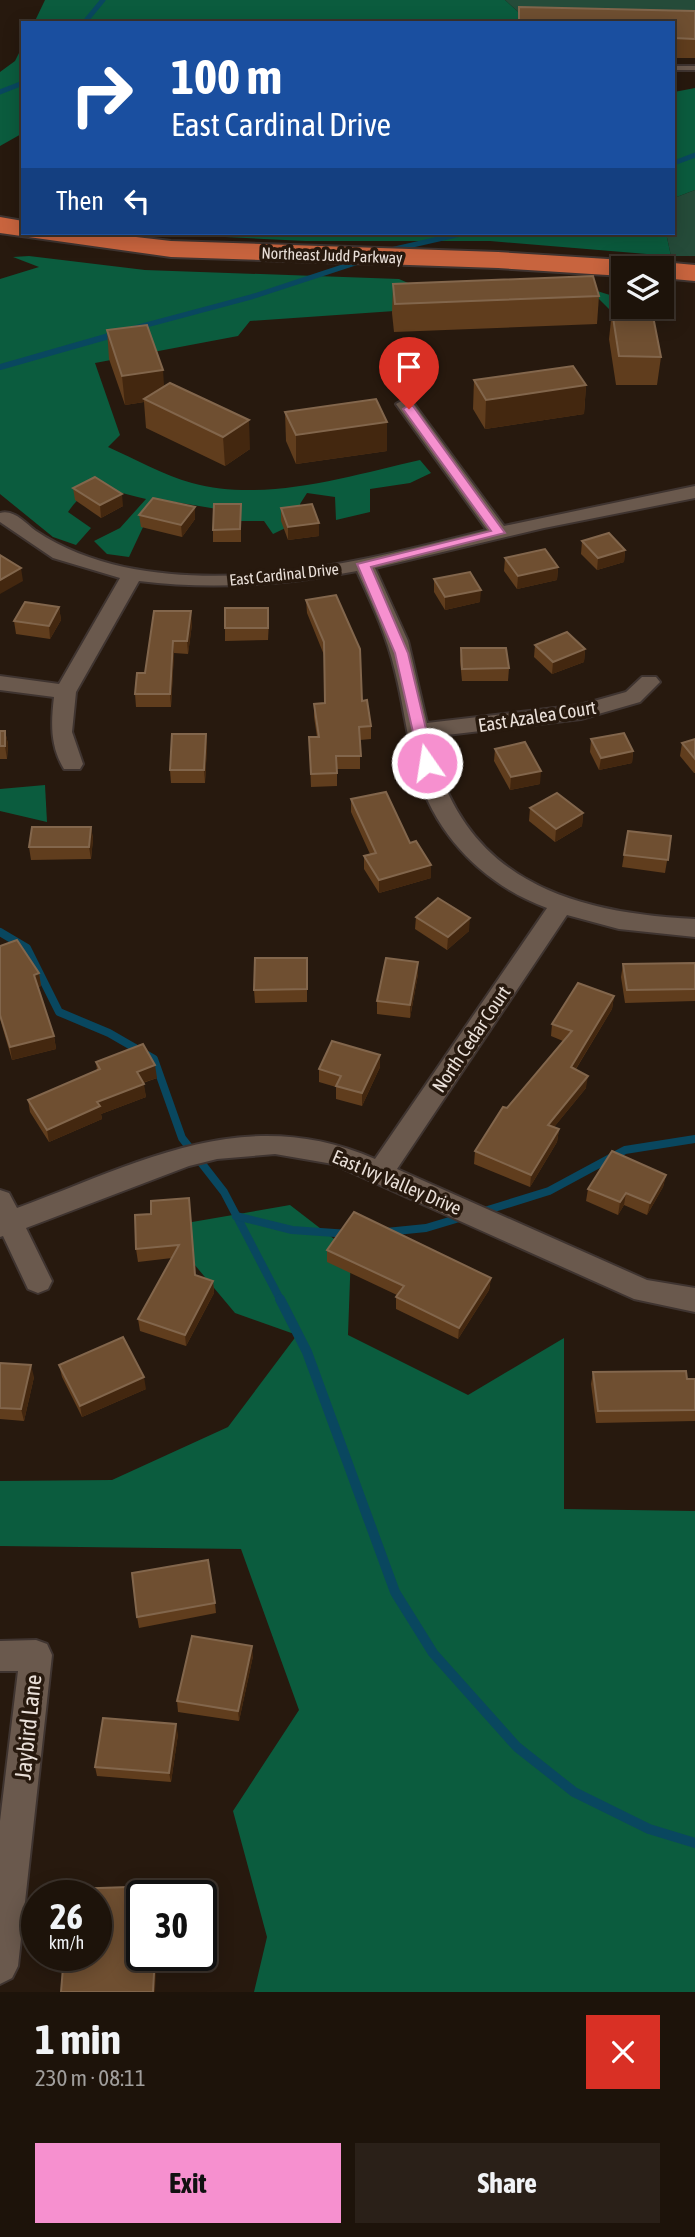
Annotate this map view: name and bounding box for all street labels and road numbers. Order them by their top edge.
street label: Northeast Judd Parkway [261,244,403,267]
street label: East Cardinal Drive [228,559,340,589]
street label: East Azalea Court [476,696,598,736]
street label: North Cedar Court [427,982,515,1096]
street label: East Ivy Valley Drive [329,1145,465,1219]
street label: Jaybird Lane [10,1673,46,1781]

